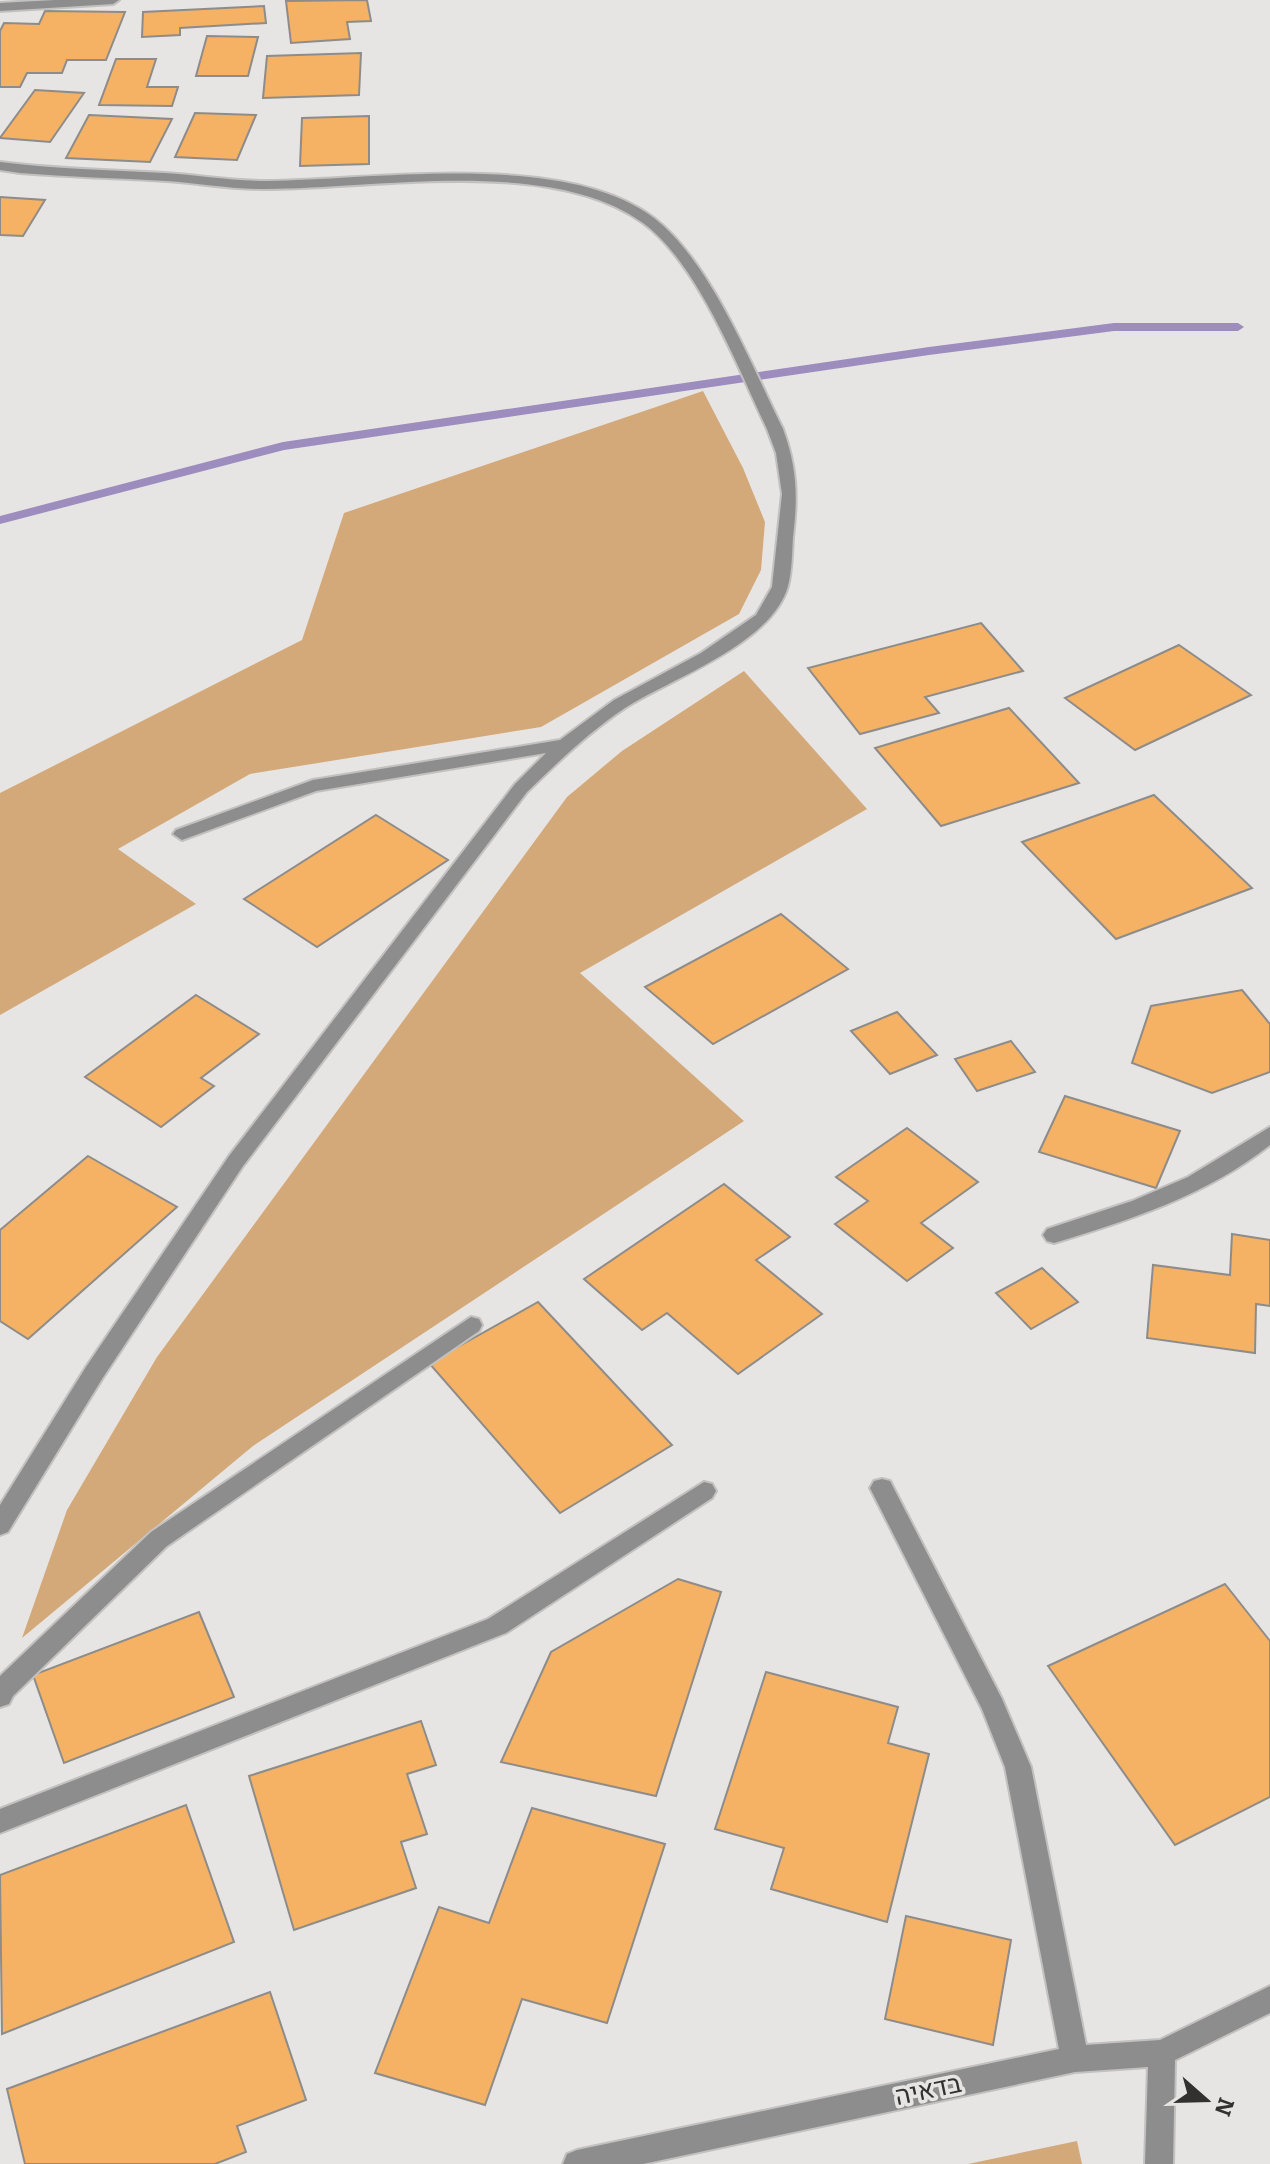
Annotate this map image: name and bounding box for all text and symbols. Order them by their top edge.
north arrow [1166,2060,1246,2140]
street label: בדאיה [892,2068,964,2112]
text: N [1209,2094,1240,2119]

